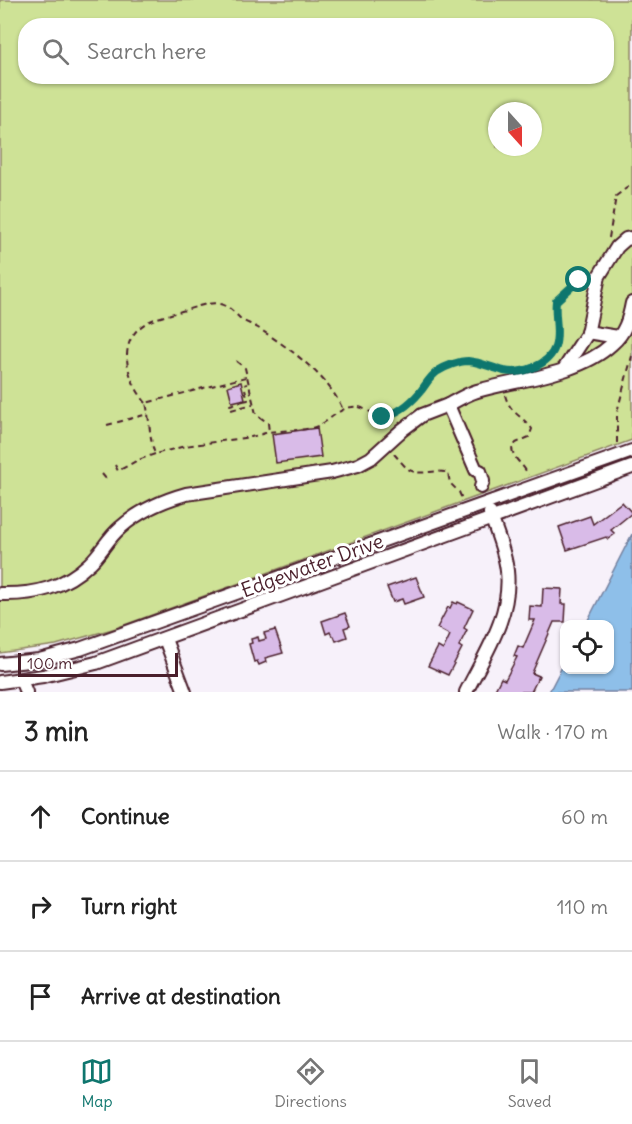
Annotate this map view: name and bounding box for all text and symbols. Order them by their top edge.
search box [18,18,614,84]
icon: search [39,35,72,68]
text: Search here [87,37,206,65]
north arrow [488,102,542,156]
route start [565,266,591,292]
route end [368,403,394,429]
street label: Edgewater Drive [237,528,387,602]
map controls [560,620,614,674]
button: locate [560,620,614,674]
scale bar [18,650,178,678]
text: 100 m [27,653,72,673]
text: 3 min [24,715,89,748]
text: Walk · 170 m [497,719,608,744]
icon: ahead [24,800,57,833]
text: Continue [81,802,170,830]
text: 60 m [561,804,608,829]
icon: right [24,890,57,923]
text: Turn right [81,892,177,920]
text: 110 m [557,894,608,919]
icon: arrive [24,980,57,1013]
text: Arrive at destination [81,982,281,1010]
tab: Map [80,1055,113,1111]
tab: Directions [274,1055,347,1111]
tab: Saved [508,1055,552,1111]

